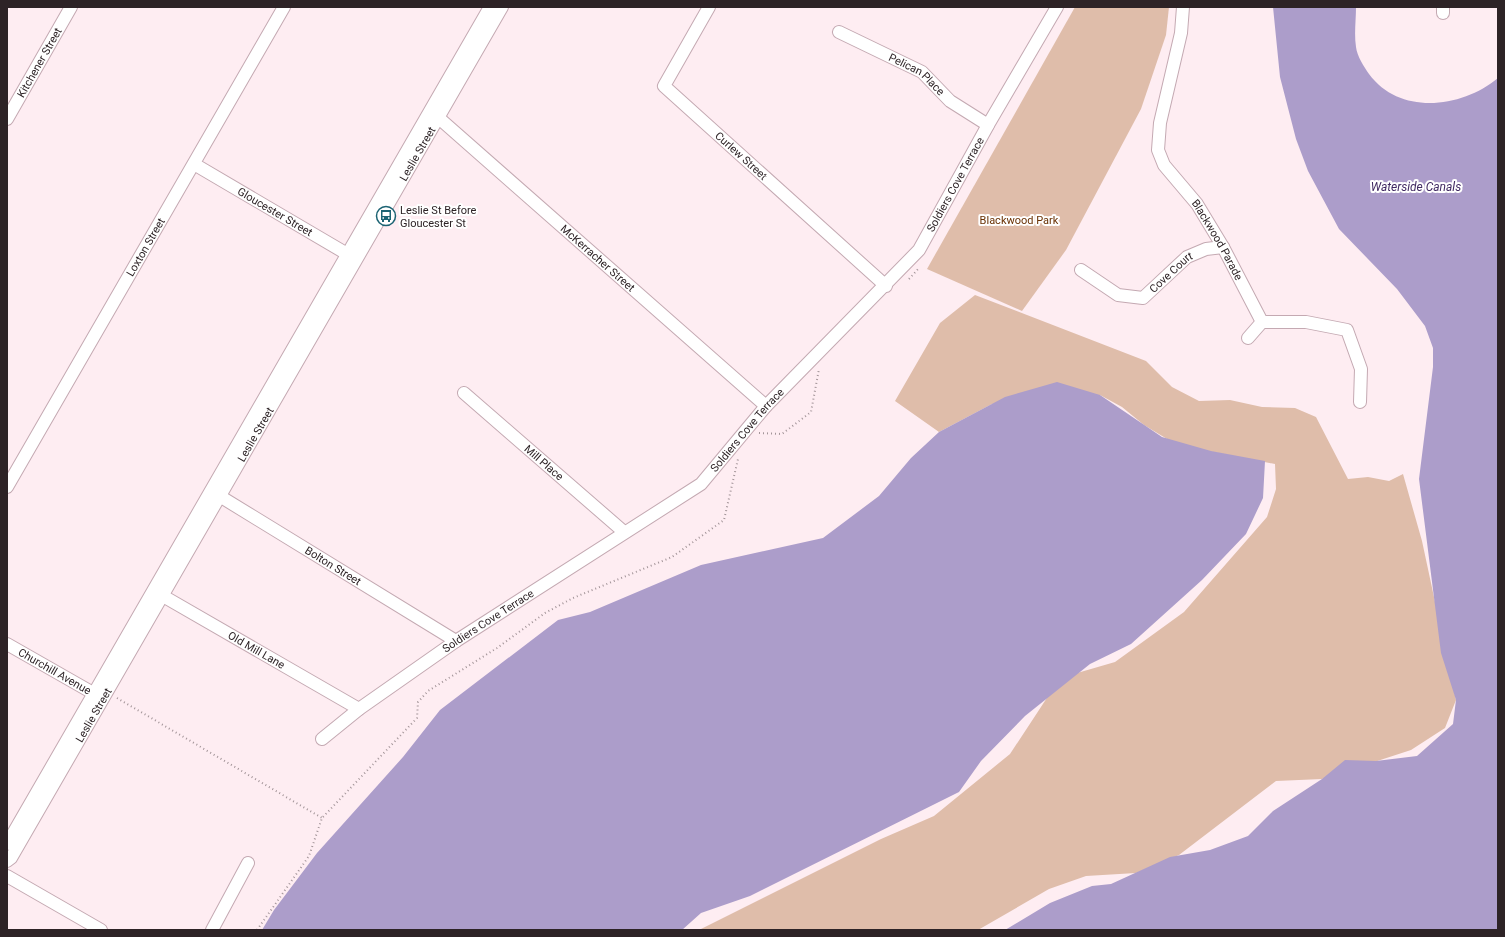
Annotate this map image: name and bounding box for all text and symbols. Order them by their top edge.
street label: Kitchener Street [15,25,65,100]
street label: Pelican Place [886,51,947,98]
street label: Leslie Street [397,124,439,184]
street label: Curlew Street [712,129,770,183]
street label: Soldiers Cove Terrace [924,135,987,234]
water label: Waterside Canals [1371,180,1461,194]
street label: Gloucester Street [235,185,315,239]
street label: Blackwood Parade [1189,197,1245,283]
place label: Leslie St Before Gloucester St [400,204,477,230]
bus stop icon: Leslie St Before Gloucester St [375,205,397,227]
park label: Blackwood Park [980,214,1059,227]
street label: Loxton Street [124,215,168,279]
street label: McKerracher Street [558,222,638,295]
street label: Cove Court [1147,249,1195,296]
street label: Soldiers Cove Terrace [708,386,787,475]
street label: Leslie Street [235,405,277,464]
street label: Mill Place [521,442,566,484]
street label: Bolton Street [302,544,364,588]
street label: Soldiers Cove Terrace [440,587,537,655]
street label: Old Mill Lane [226,629,287,672]
street label: Churchill Avenue [16,646,93,698]
street label: Leslie Street [73,686,115,745]

